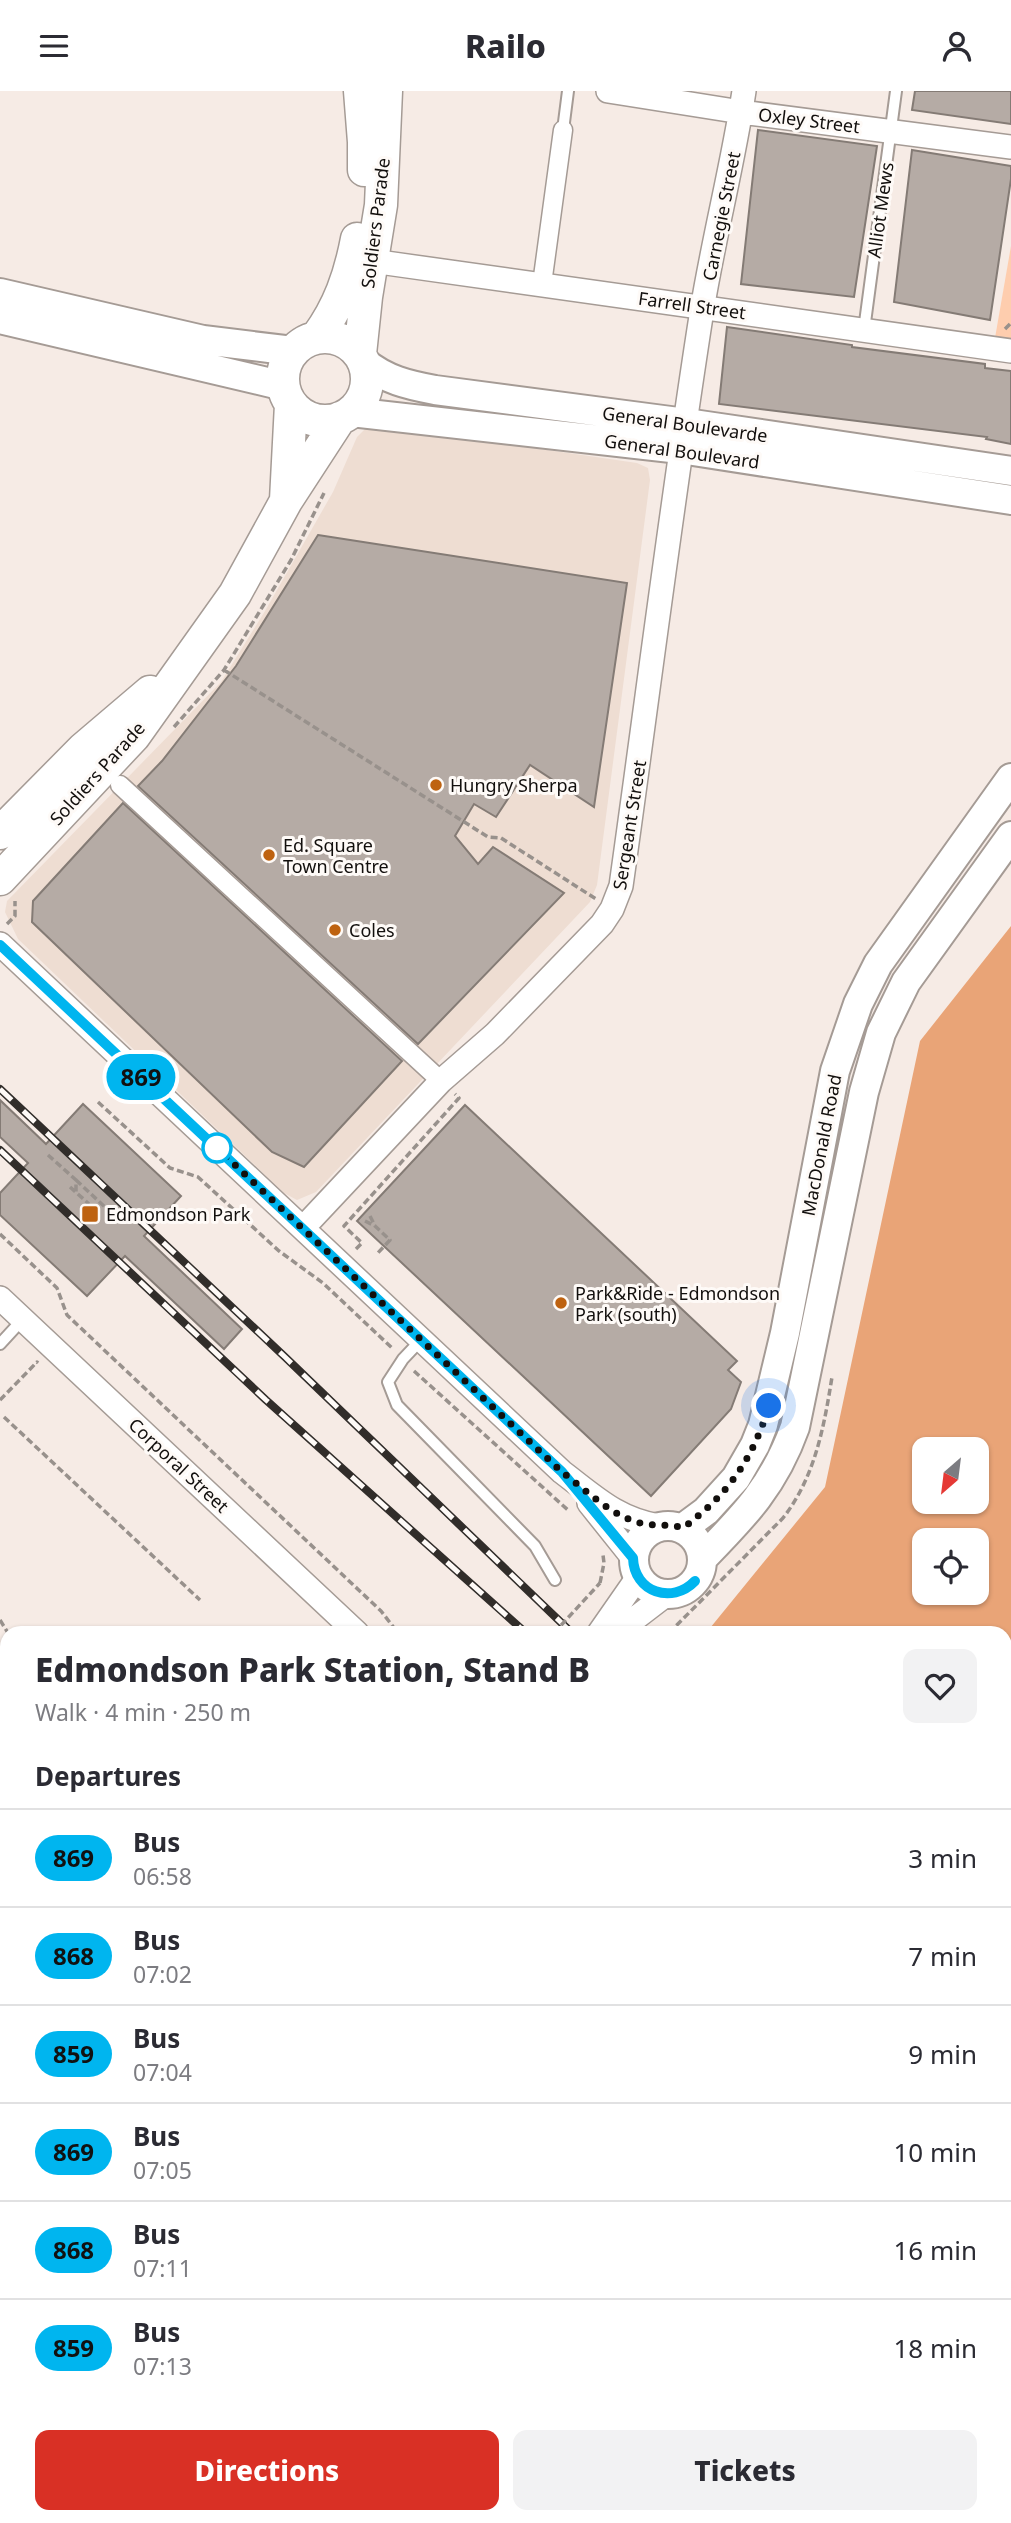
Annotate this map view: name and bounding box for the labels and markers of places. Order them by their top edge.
place label: Hungry Sherpa [450,773,578,797]
marker: Hungry Sherpa [428,777,444,793]
place label: Ed. Square Town Centre [283,833,389,878]
marker: Ed. Square Town Centre [261,847,277,863]
place label: Coles [349,918,395,942]
marker: Coles [327,922,343,938]
unlabelled marker [202,1133,232,1163]
place label: Edmondson Park [106,1202,251,1226]
marker: Edmondson Park [80,1204,100,1224]
place label: Park&Ride - Edmondson Park (south) [575,1281,780,1326]
marker: Park&Ride - Edmondson Park (south) [553,1295,569,1311]

